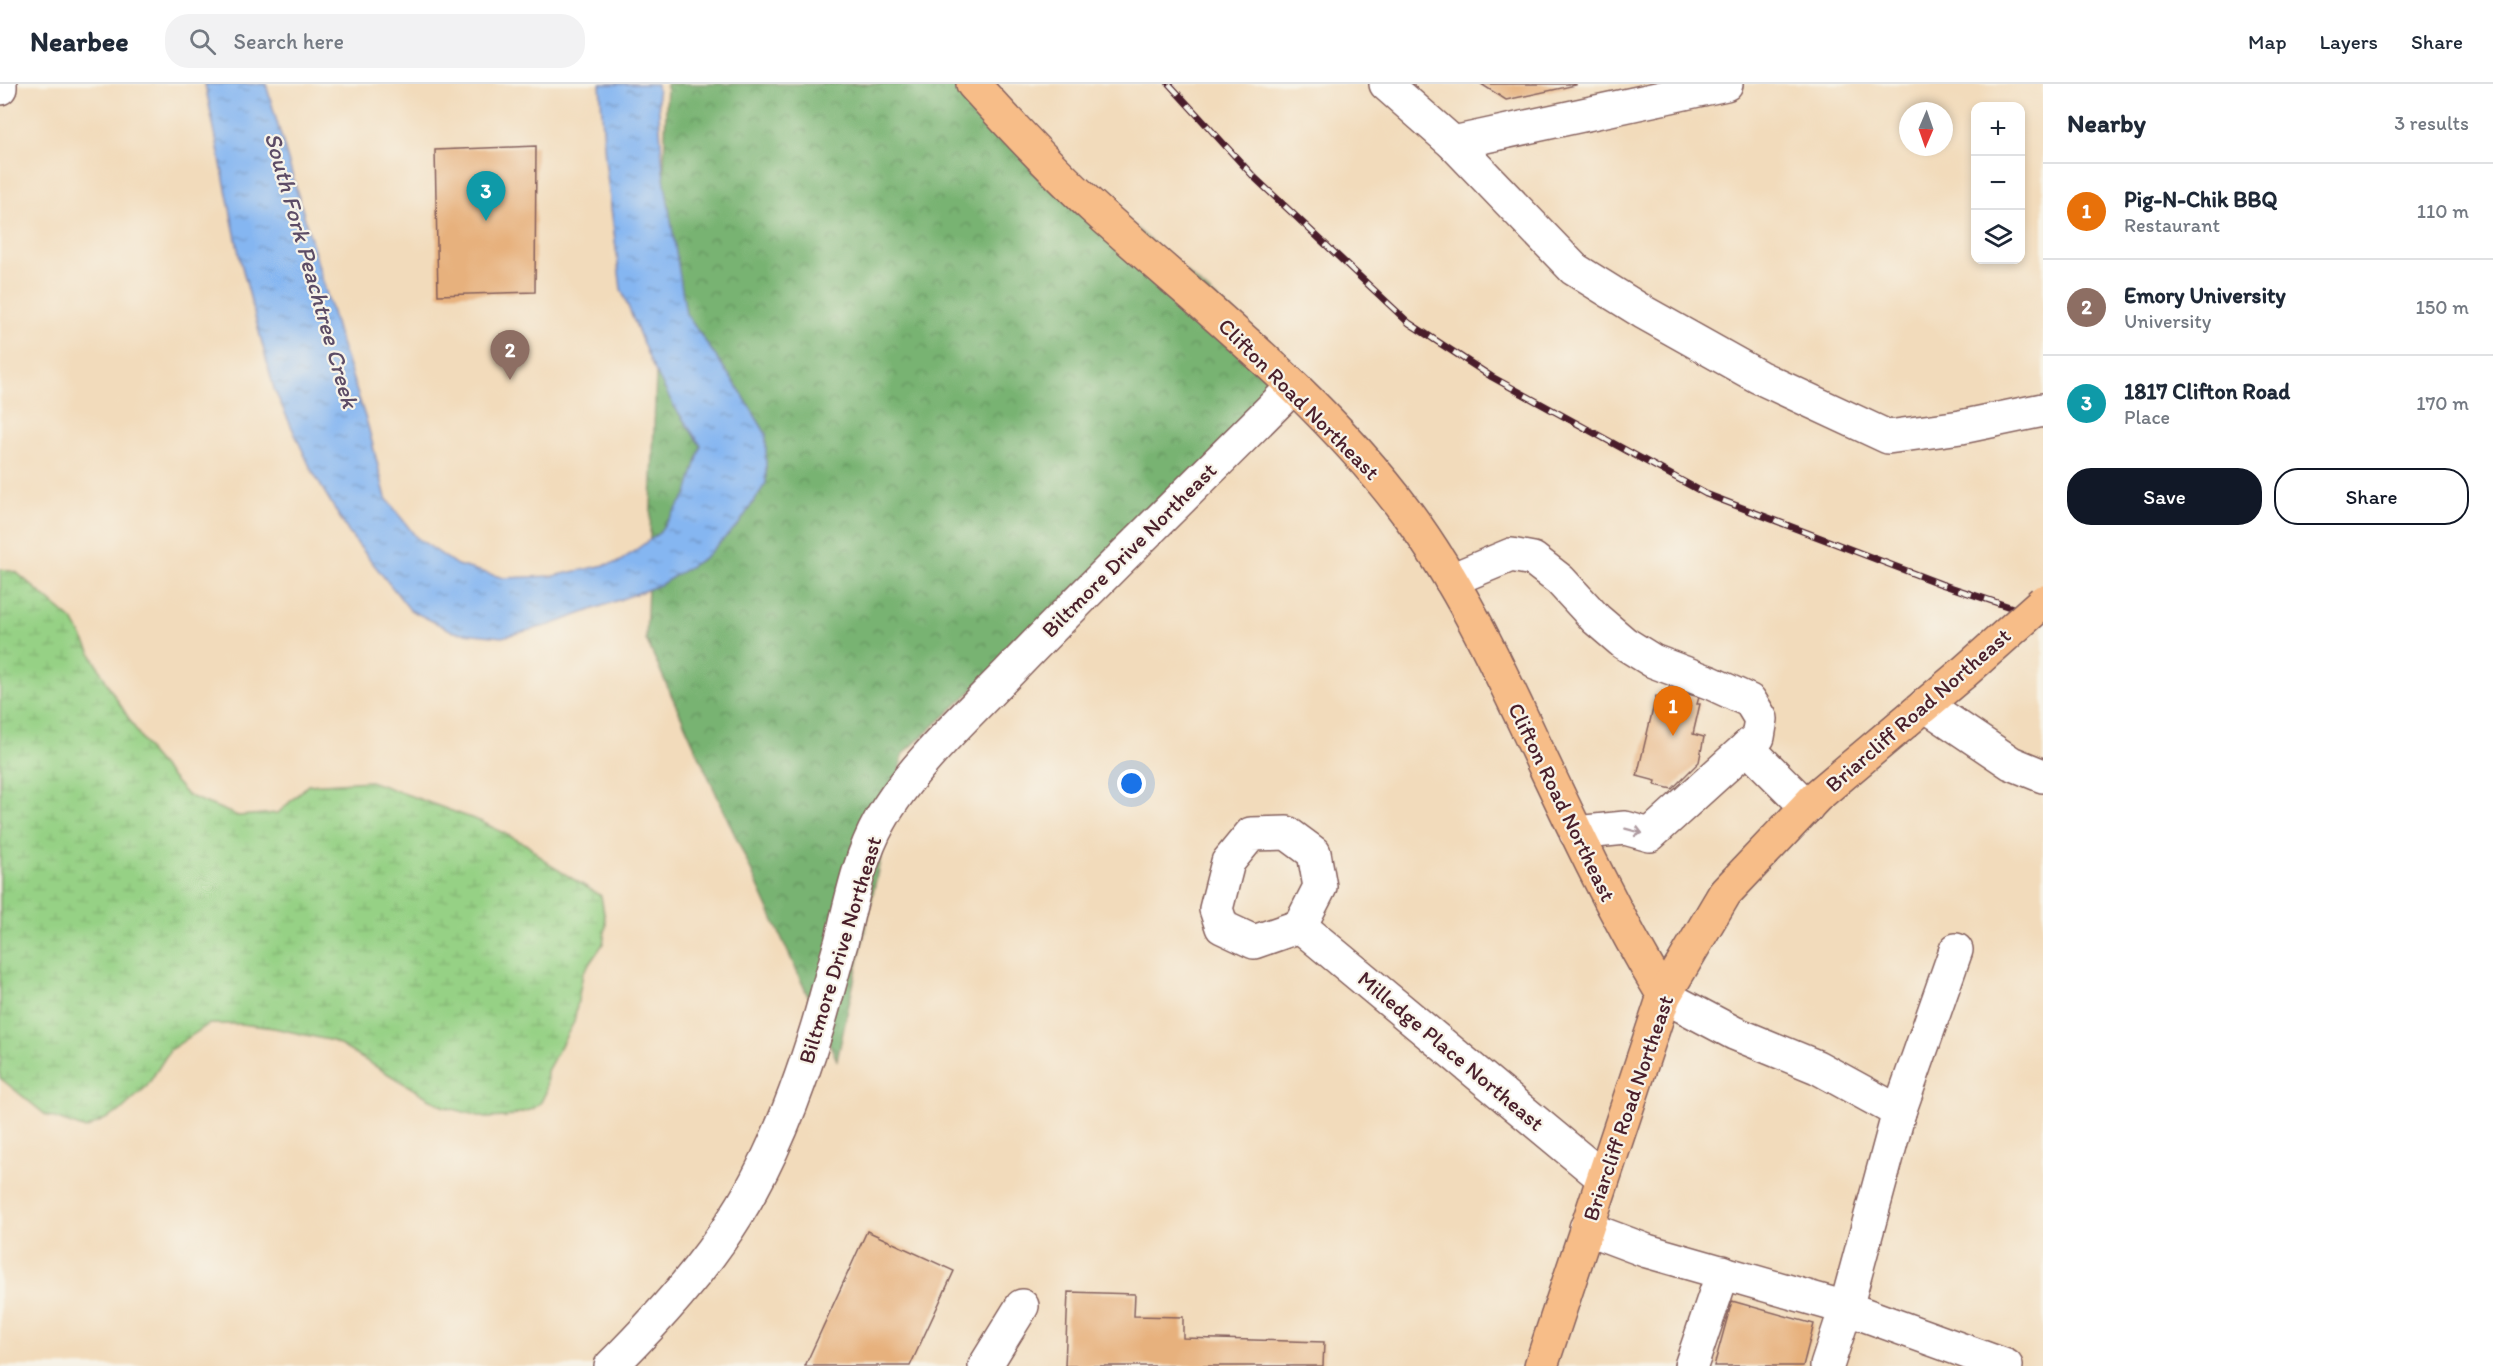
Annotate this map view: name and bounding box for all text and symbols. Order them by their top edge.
search box [165,14,585,68]
text: Nearbee [30,24,129,58]
icon: search [186,25,219,58]
text: Search here [234,28,344,55]
text: Map [2248,29,2287,54]
text: Layers [2320,29,2378,54]
text: Share [2411,29,2463,54]
north arrow [1899,102,1953,156]
map controls [1971,102,2025,264]
button: + [1971,102,2025,156]
text: Nearby [2067,107,2146,139]
text: 3 results [2394,111,2469,135]
water label: South Fork Peachtree Creek [259,129,366,413]
button: − [1971,156,2025,210]
pin: 3 [466,172,506,221]
text: Pig-N-Chik BBQ [2124,186,2277,213]
text: 1 [2082,199,2091,223]
text: 110 m [2417,199,2469,223]
button: layers [1971,210,2025,264]
text: Restaurant [2124,213,2220,237]
text: Emory University [2124,282,2286,309]
text: 2 [2081,295,2092,319]
text: 150 m [2416,295,2469,319]
text: University [2124,309,2211,333]
street label: Clifton Road Northeast [1213,313,1385,485]
pin: 2 [490,330,530,380]
text: 1817 Clifton Road [2124,378,2290,405]
text: 3 [2081,391,2092,415]
text: 170 m [2416,391,2469,415]
text: Place [2124,405,2170,429]
street label: Biltmore Drive Northeast [1036,457,1222,643]
button: Save [2067,468,2262,525]
button: Share [2274,468,2469,525]
street label: Briarcliff Road Northeast [1820,622,2016,798]
pin: 1 [1654,686,1692,736]
street label: Clifton Road Northeast [1502,698,1622,906]
your location [1117,769,1146,798]
one-way arrow [1624,825,1643,837]
street label: Biltmore Drive Northeast [793,833,887,1067]
street label: Milledge Place Northeast [1352,965,1550,1137]
street label: Briarcliff Road Northeast [1577,992,1679,1224]

